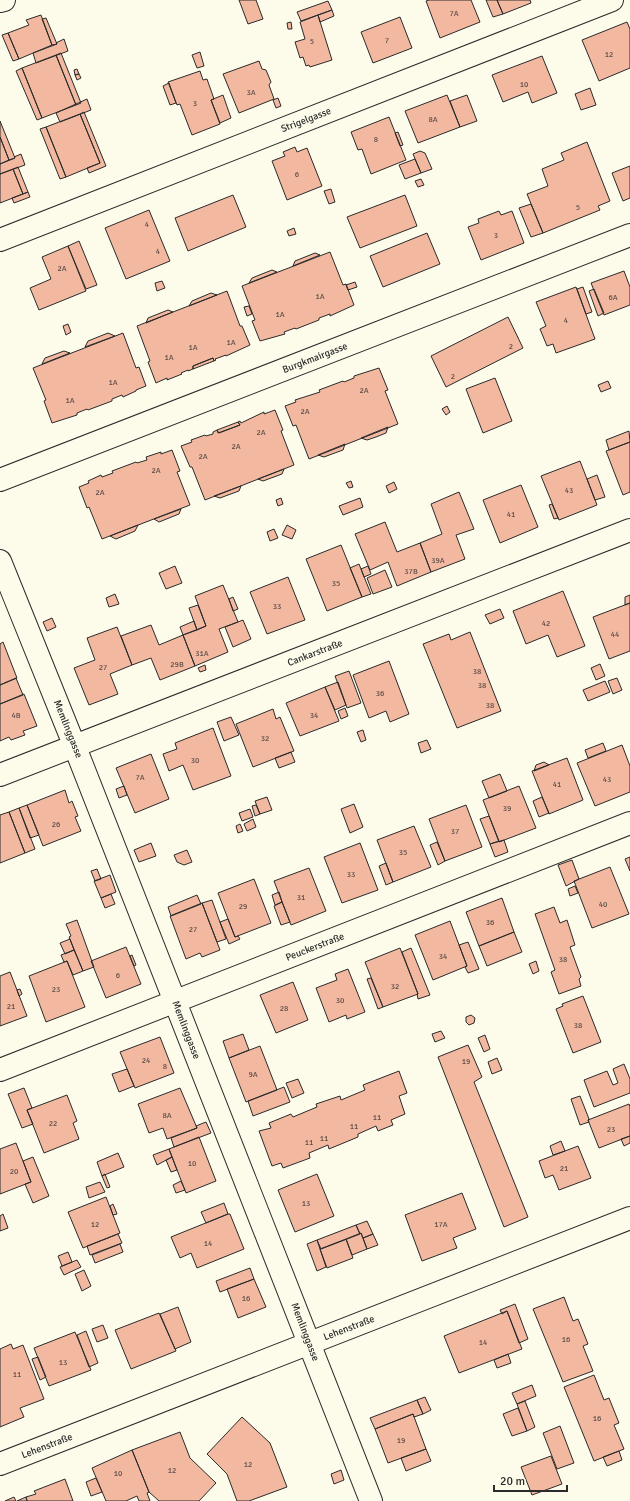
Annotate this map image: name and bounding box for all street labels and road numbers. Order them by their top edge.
street label: Strigelgasse [279,105,333,135]
street label: Burgkmairgasse [281,340,349,376]
street label: Cankarstraße [286,637,344,669]
street label: Memlinggasse [51,698,85,760]
street label: Peuckerstraße [284,930,346,964]
street label: Memlinggasse [169,999,203,1061]
street label: Memlinggasse [288,1301,322,1363]
street label: Lehenstraße [322,1313,376,1343]
street label: Lehenstraße [20,1431,74,1461]

